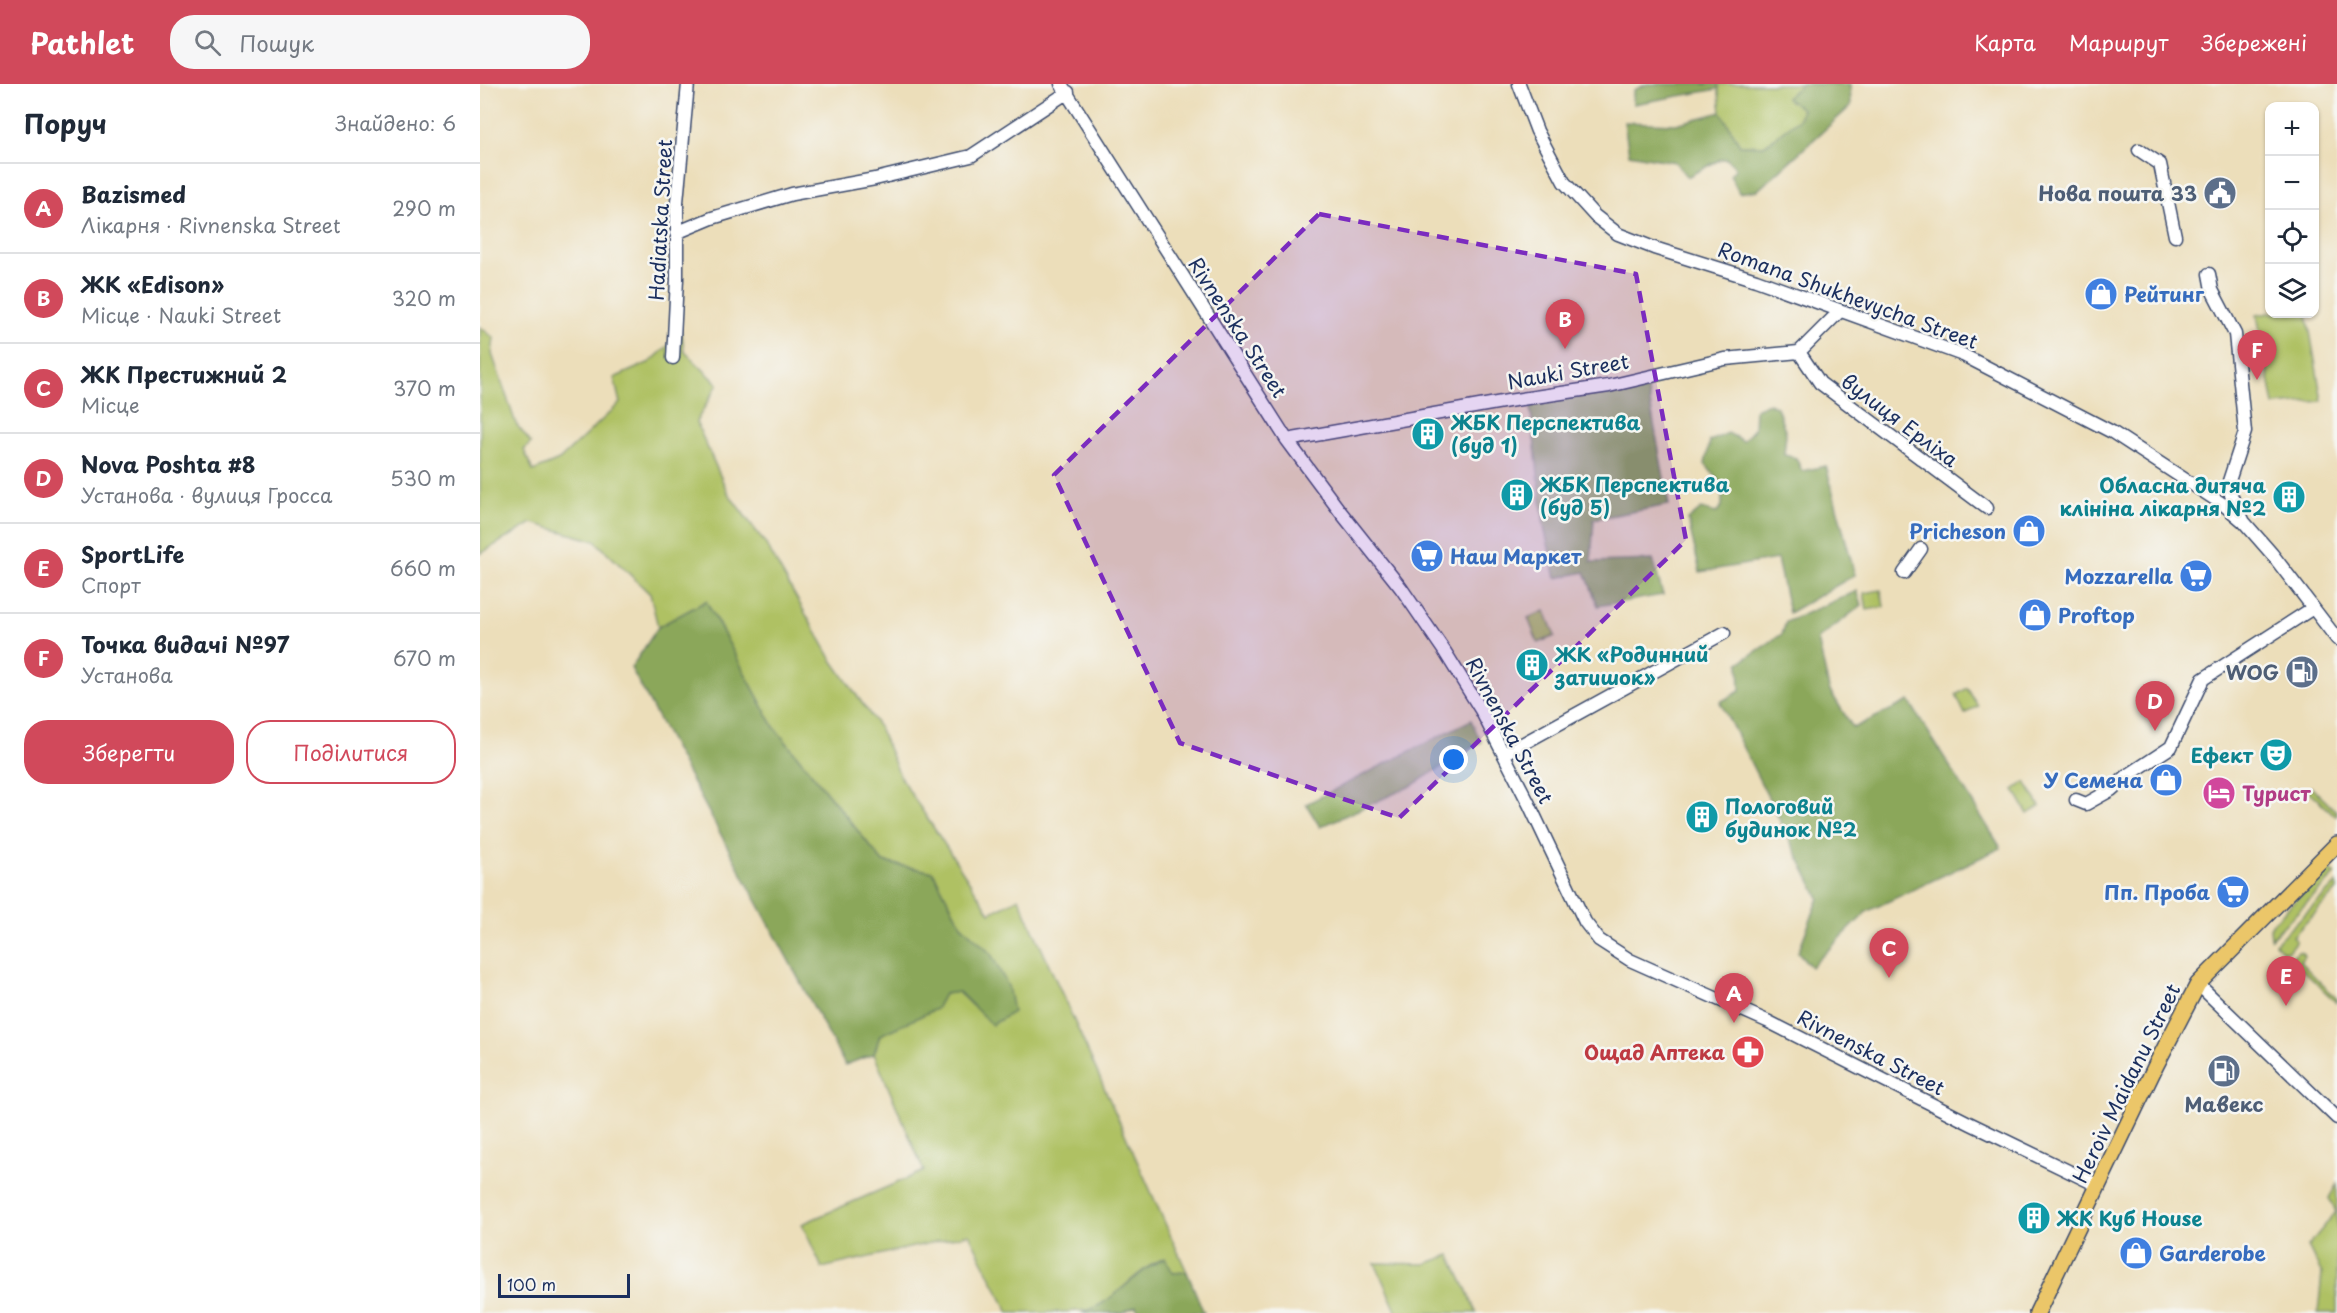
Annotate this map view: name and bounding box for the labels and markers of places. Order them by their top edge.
public building icon: Нова пошта 33 [2202,175,2238,211]
place label: Нова пошта 33 [2038,178,2197,208]
shop icon: Рейтинг [2083,276,2119,312]
place label: Рейтинг [2124,279,2205,309]
pin: B [1546,300,1584,349]
pin: F [2238,330,2276,380]
place label: ЖБК Перспектива (буд 1) [1450,407,1640,460]
building icon: ЖБК Перспектива (буд 1) [1410,416,1446,452]
place label: ЖБК Перспектива (буд 5) [1539,469,1729,522]
place label: Обласна дитяча клініна лікарня №2 [2059,470,2266,523]
building icon: ЖБК Перспектива (буд 5) [1499,477,1535,513]
building icon: Обласна дитяча клініна лікарня №2 [2271,479,2307,515]
shop icon: Pricheson [2011,513,2047,549]
place label: Pricheson [1909,516,2006,546]
supermarket icon: Наш Маркет [1409,538,1445,574]
place label: Наш Маркет [1450,541,1582,571]
supermarket icon: Mozzarella [2178,558,2214,594]
place label: Mozzarella [2064,561,2173,591]
shop icon: Proftop [2017,597,2053,633]
place label: Proftop [2058,600,2135,630]
place label: ЖК «Родинний затишок» [1554,639,1709,692]
building icon: ЖК «Родинний затишок» [1514,647,1550,683]
fuel station icon: WOG [2284,654,2320,690]
place label: WOG [2226,657,2279,687]
pin: D [2136,682,2174,731]
theatre icon: Ефект [2258,737,2294,773]
place label: Ефект [2191,740,2254,770]
shop icon: У Семена [2148,762,2184,798]
place label: У Семена [2043,765,2143,795]
hotel icon: Турист [2201,775,2237,811]
place label: Турист [2242,778,2312,808]
place label: Пологовий будинок №2 [1725,791,1857,844]
building icon: Пологовий будинок №2 [1684,799,1720,835]
supermarket icon: Пп. Проба [2215,874,2251,910]
place label: Пп. Проба [2104,877,2210,907]
pin: C [1870,928,1908,978]
pin: E [2266,956,2306,1006]
pin: A [1714,974,1754,1023]
pharmacy icon: Ощад Аптека [1730,1034,1766,1070]
place label: Ощад Аптека [1584,1037,1725,1067]
fuel station icon: Мавекс [2206,1053,2242,1089]
place label: Мавекс [2184,1089,2264,1119]
building icon: ЖК Куб House [2016,1200,2052,1236]
place label: ЖК Куб House [2056,1203,2202,1233]
shop icon: Garderobe [2118,1235,2154,1271]
place label: Garderobe [2159,1238,2266,1268]

